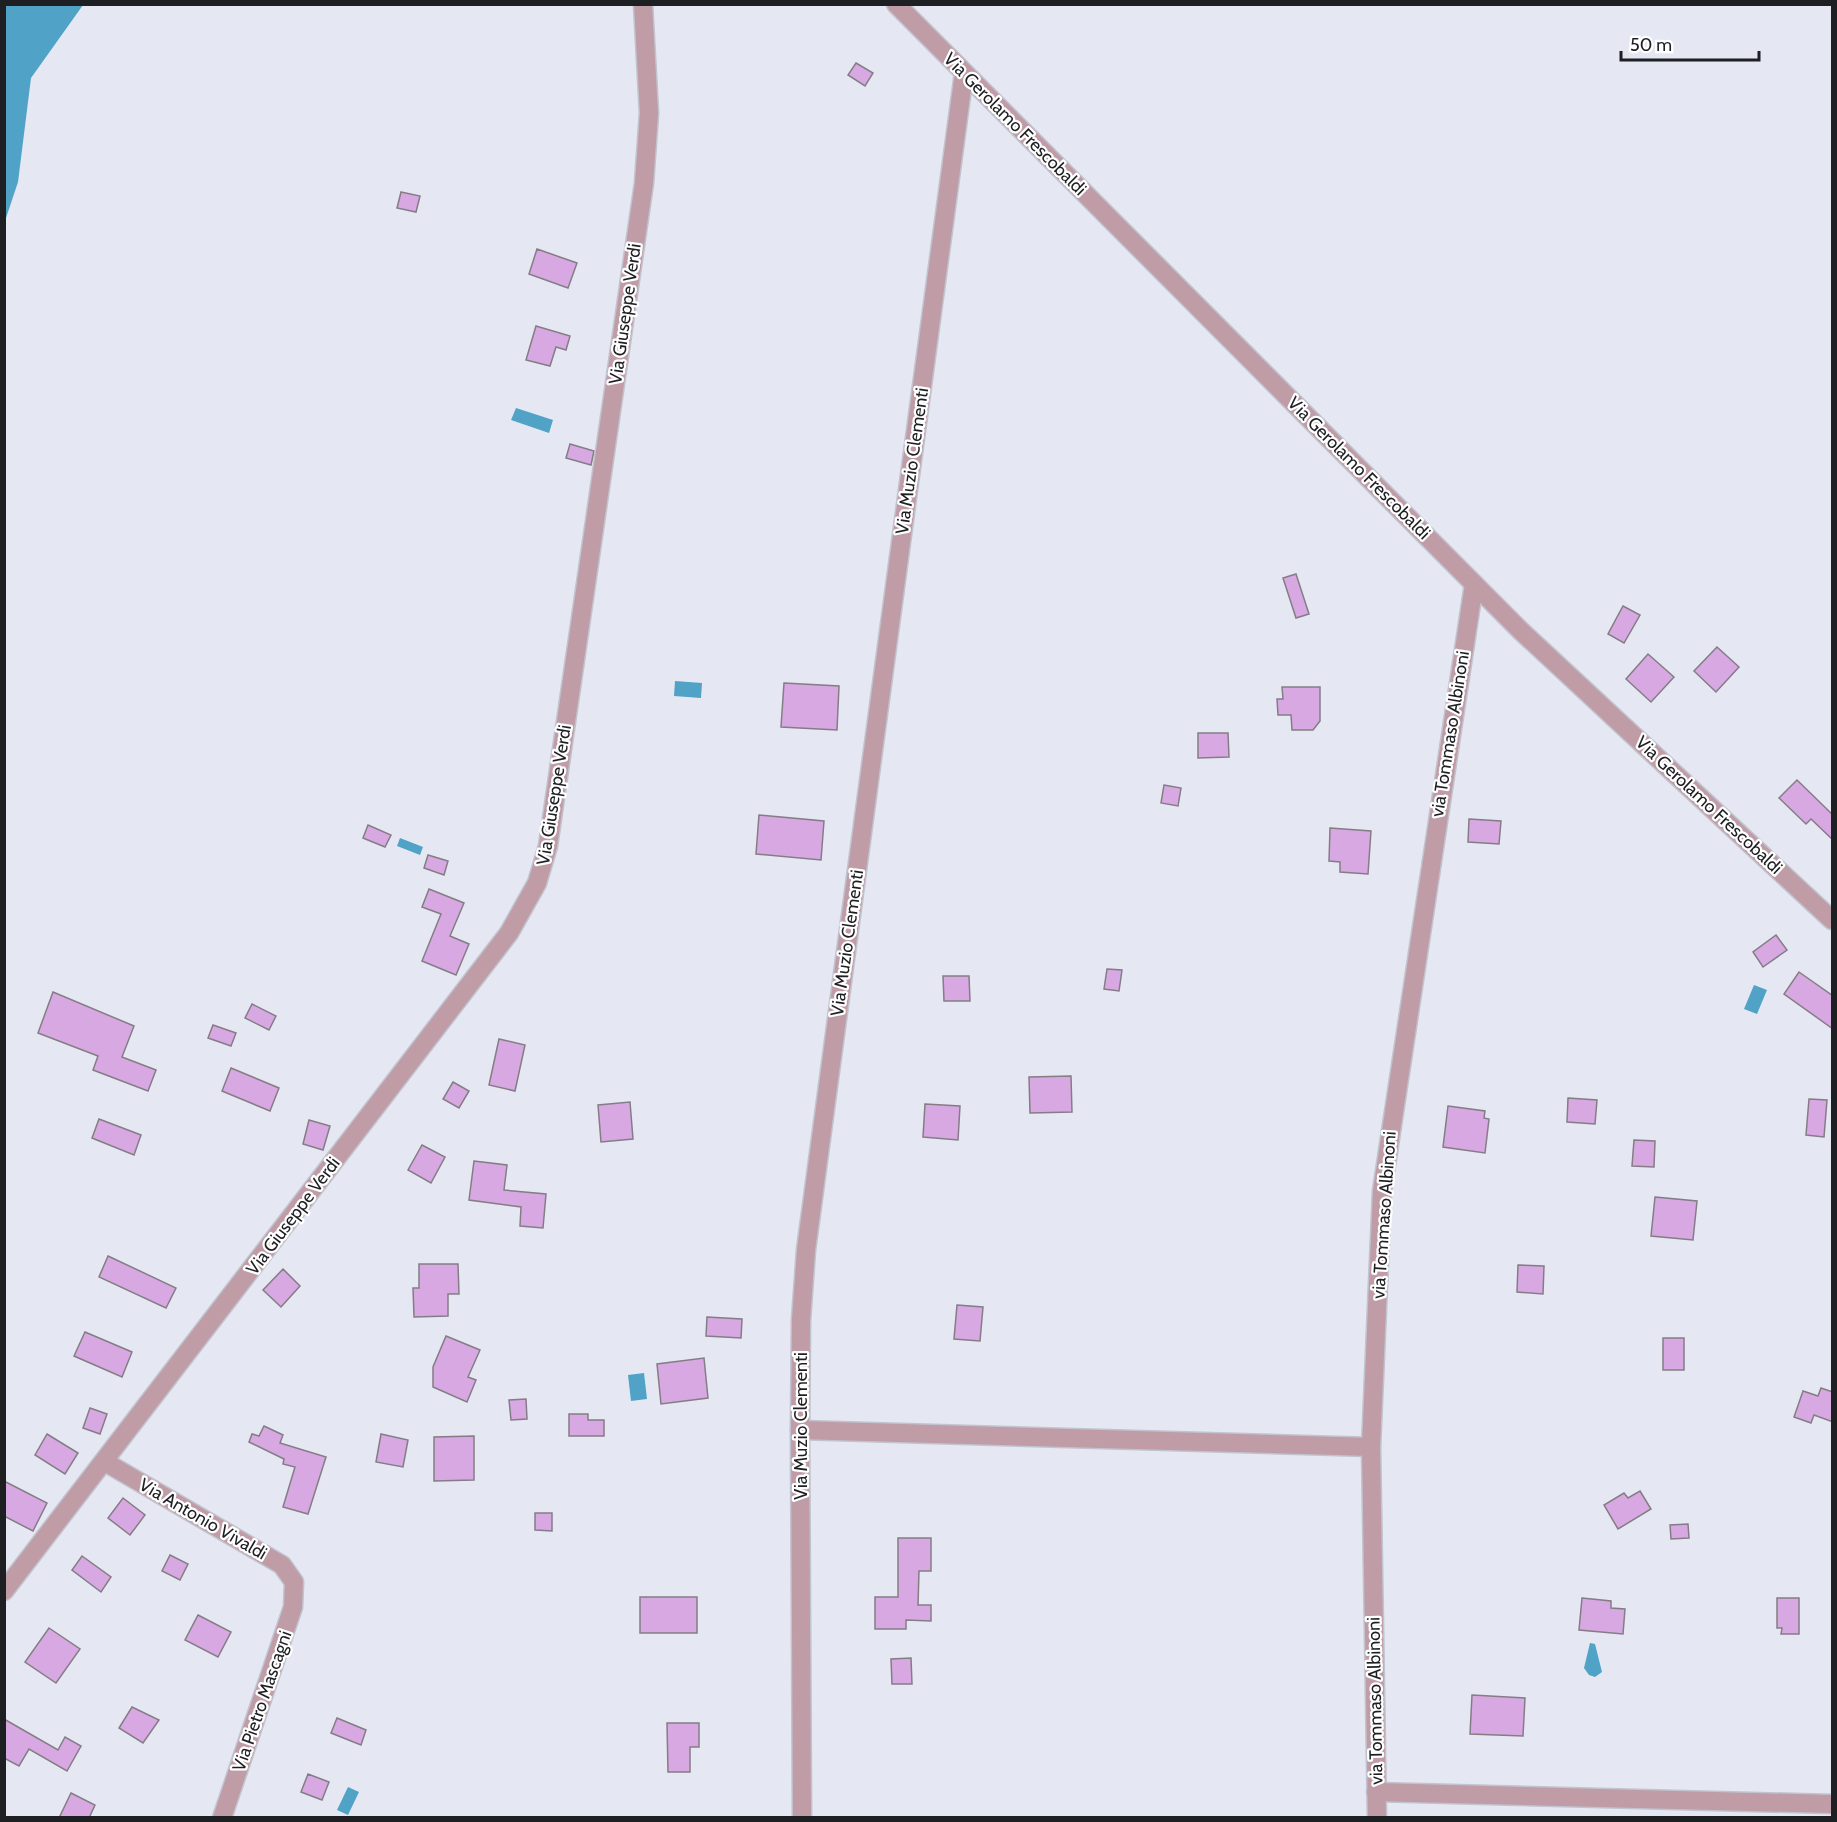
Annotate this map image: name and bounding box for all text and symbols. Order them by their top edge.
scale bar [1621,24,1759,62]
text: 50 m [1630,34,1672,56]
street label: Via Gerolamo Frescobaldi [939,48,1091,200]
street label: Via Giuseppe Verdi [604,242,646,386]
street label: Via Muzio Clementi [891,386,933,536]
street label: Via Gerolamo Frescobaldi [1283,392,1435,544]
street label: via Tommaso Albinoni [1426,649,1474,819]
street label: Via Giuseppe Verdi [532,723,576,867]
street label: Via Gerolamo Frescobaldi [1631,731,1787,879]
street label: Via Muzio Clementi [826,868,868,1018]
street label: via Tommaso Albinoni [1367,1130,1401,1300]
street label: Via Giuseppe Verdi [242,1153,344,1279]
street label: Via Muzio Clementi [790,1352,812,1500]
street label: Via Antonio Vivaldi [135,1473,271,1565]
street label: via Tommaso Albinoni [1363,1617,1387,1785]
street label: Via Pietro Mascagni [228,1628,296,1774]

